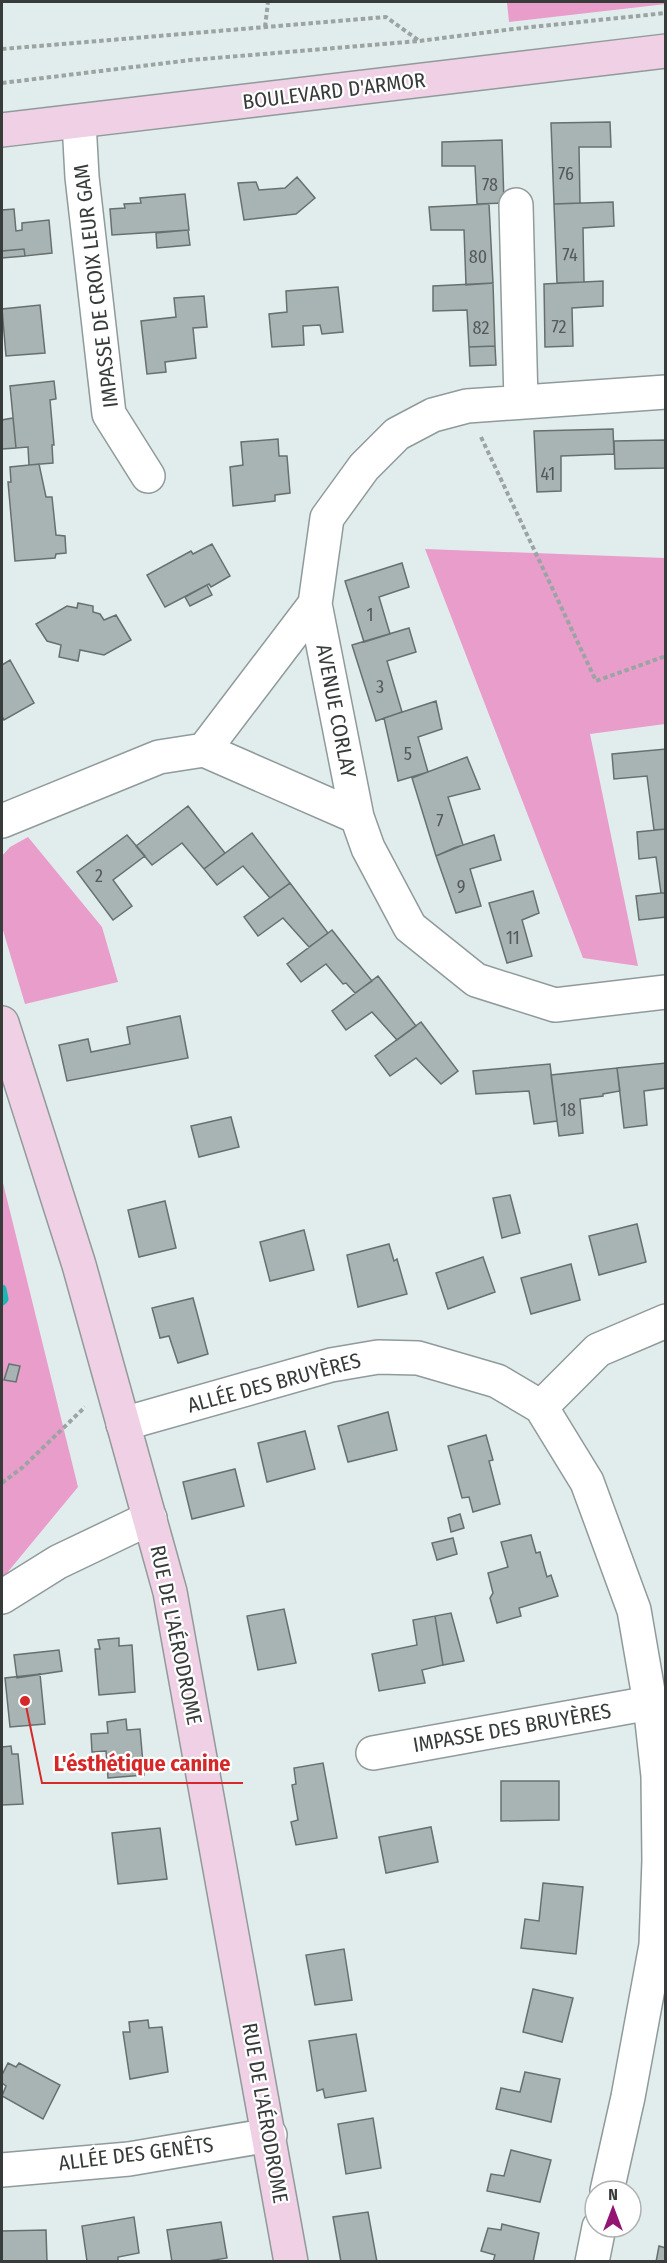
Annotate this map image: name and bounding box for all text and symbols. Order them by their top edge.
street label: BOULEVARD D'ARMOR [241,67,427,115]
street label: IMPASSE DE CROIX LEUR GAM [68,163,124,409]
house number: 76 [558,163,574,185]
house number: 78 [482,174,498,196]
house number: 74 [562,244,578,266]
house number: 80 [469,246,487,268]
house number: 72 [551,316,567,338]
house number: 82 [473,317,489,339]
house number: 41 [541,463,555,485]
house number: 1 [366,604,374,626]
street label: AVENUE CORLAY [310,642,362,781]
house number: 3 [376,676,384,698]
house number: 5 [404,743,412,765]
house number: 7 [436,810,444,832]
house number: 2 [95,865,103,887]
house number: 9 [457,876,465,898]
house number: 11 [506,927,520,949]
house number: 18 [560,1099,576,1121]
street label: ALLÉE DES BRUYÈRES [184,1347,364,1419]
street label: RUE DE L'AÉRODROME [144,1543,208,1727]
street label: IMPASSE DES BRUYÈRES [411,1698,613,1758]
callout: L'ésthétique canine [42,1743,243,1783]
text: L'ésthétique canine [54,1750,230,1777]
street label: RUE DE L'AÉRODROME [236,2021,294,2205]
street label: ALLÉE DES GENÊTS [57,2132,215,2176]
north arrow [583,2179,643,2239]
text: N [608,2185,618,2204]

